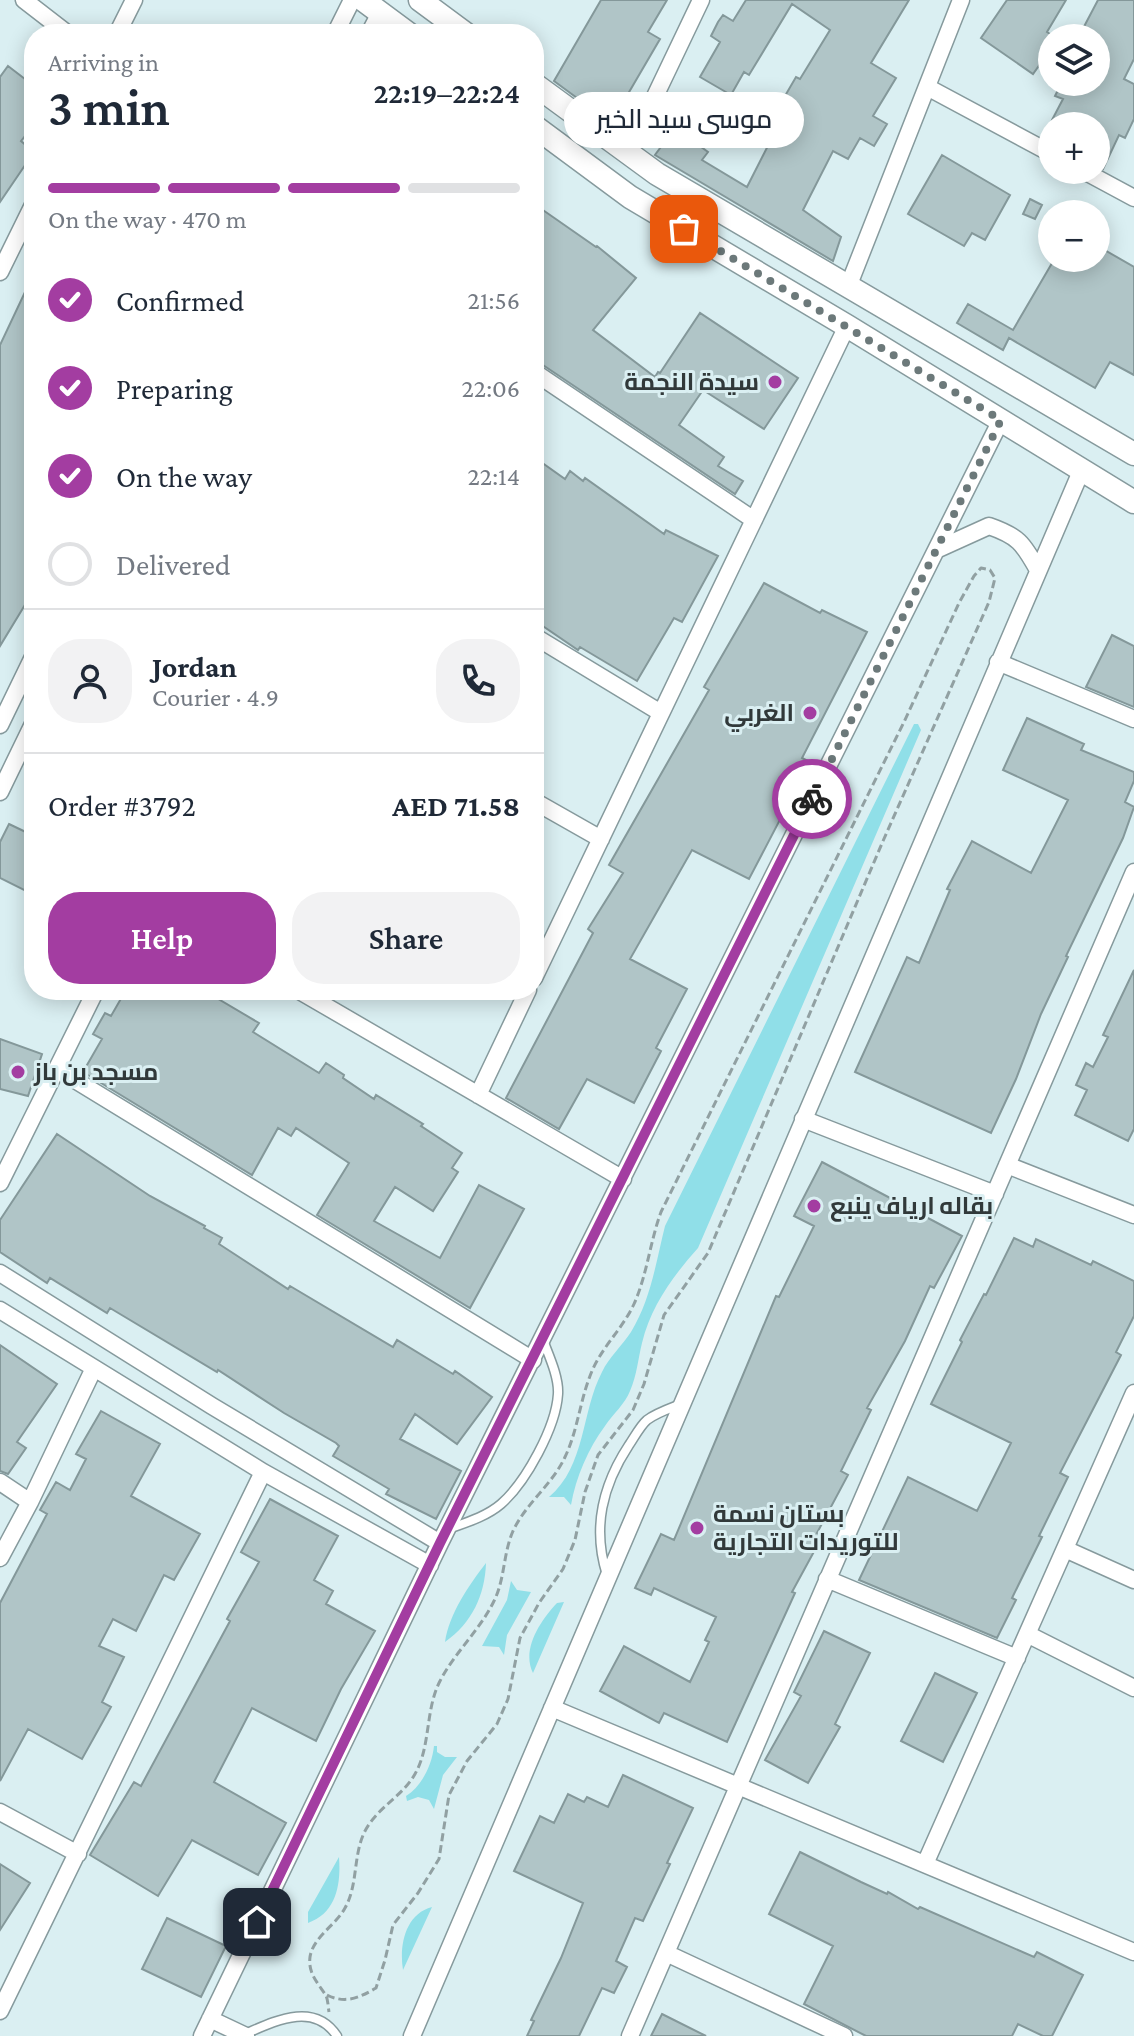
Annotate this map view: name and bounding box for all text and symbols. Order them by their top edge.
map controls [1038,24,1110,272]
button: layers [1038,24,1110,96]
text: Arriving in [48,48,159,77]
text: 22:19–22:24 [373,76,520,109]
text: 3 min [48,78,170,136]
callout: موسى سيد الخير [564,93,804,149]
text: موسى سيد الخير [596,105,772,134]
button: + [1038,112,1110,184]
pin [650,195,718,263]
button: − [1038,200,1110,272]
text: On the way · 470 m [48,205,247,234]
icon: bag [662,207,706,251]
icon: check [48,278,92,322]
text: Confirmed [116,284,244,317]
text: 21:56 [468,286,520,315]
icon: check [48,366,92,410]
place label: سيدة النجمة [624,368,759,395]
text: Preparing [116,372,233,405]
marker: سيدة النجمة [766,373,784,391]
text: 22:06 [462,374,520,403]
icon: check [48,454,92,498]
text: On the way [116,460,252,493]
text: 22:14 [467,462,520,491]
text: Delivered [116,548,231,581]
button: person [48,639,132,723]
button: phone [436,639,520,723]
text: Jordan [152,650,237,683]
text: Courier · 4.9 [152,683,279,712]
place label: الغربي [724,699,794,732]
marker: الغربي [801,704,819,722]
courier [772,759,852,839]
icon: bike [790,777,834,821]
text: Order #3792 [48,789,196,822]
text: AED 71.58 [392,789,520,822]
button: Help [48,892,276,984]
button: Share [292,892,520,984]
place label: مسجد بن باز [33,1058,158,1086]
marker: مسجد بن باز [9,1063,27,1081]
place label: بقاله ارياف ينبع [830,1192,993,1222]
marker: بقاله ارياف ينبع [805,1197,823,1215]
place label: بستان نسمة للتوريدات التجارية [713,1500,899,1556]
marker: بستان نسمة للتوريدات التجارية [688,1519,706,1537]
pin [223,1888,291,1956]
icon: home [235,1900,279,1944]

